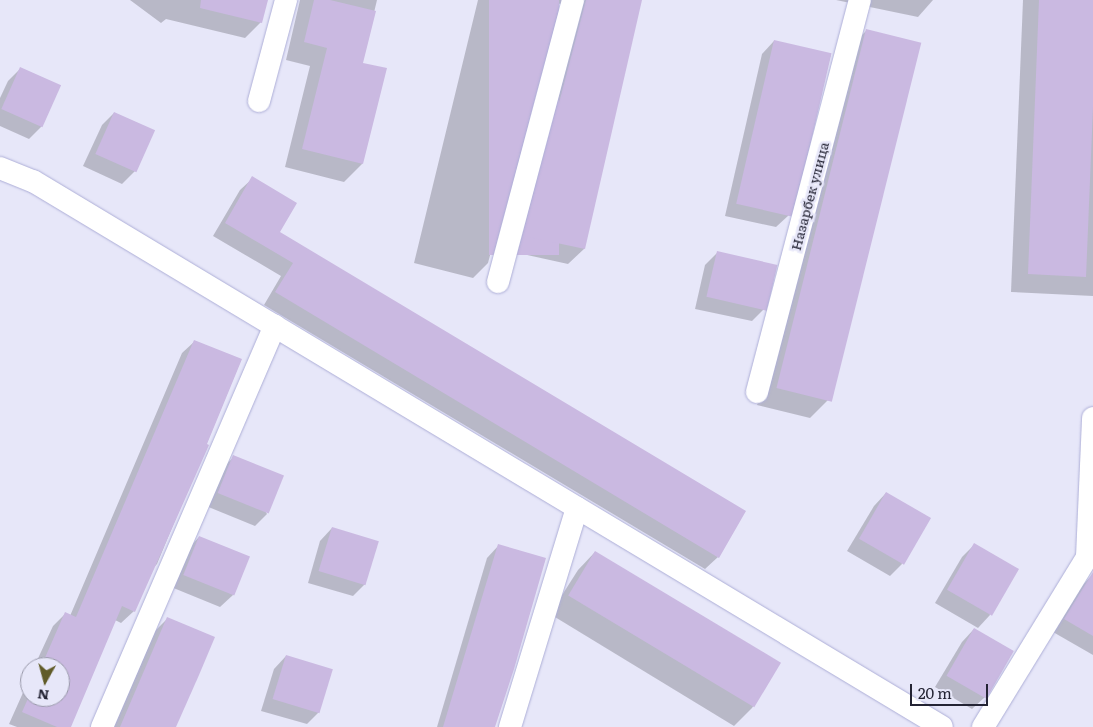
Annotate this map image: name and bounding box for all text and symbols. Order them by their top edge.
street label: Назарбек улица [786,140,832,252]
north arrow [20,657,70,707]
scale bar [913,674,990,706]
text: 20 m [918,681,952,704]
text: N [36,685,50,707]

